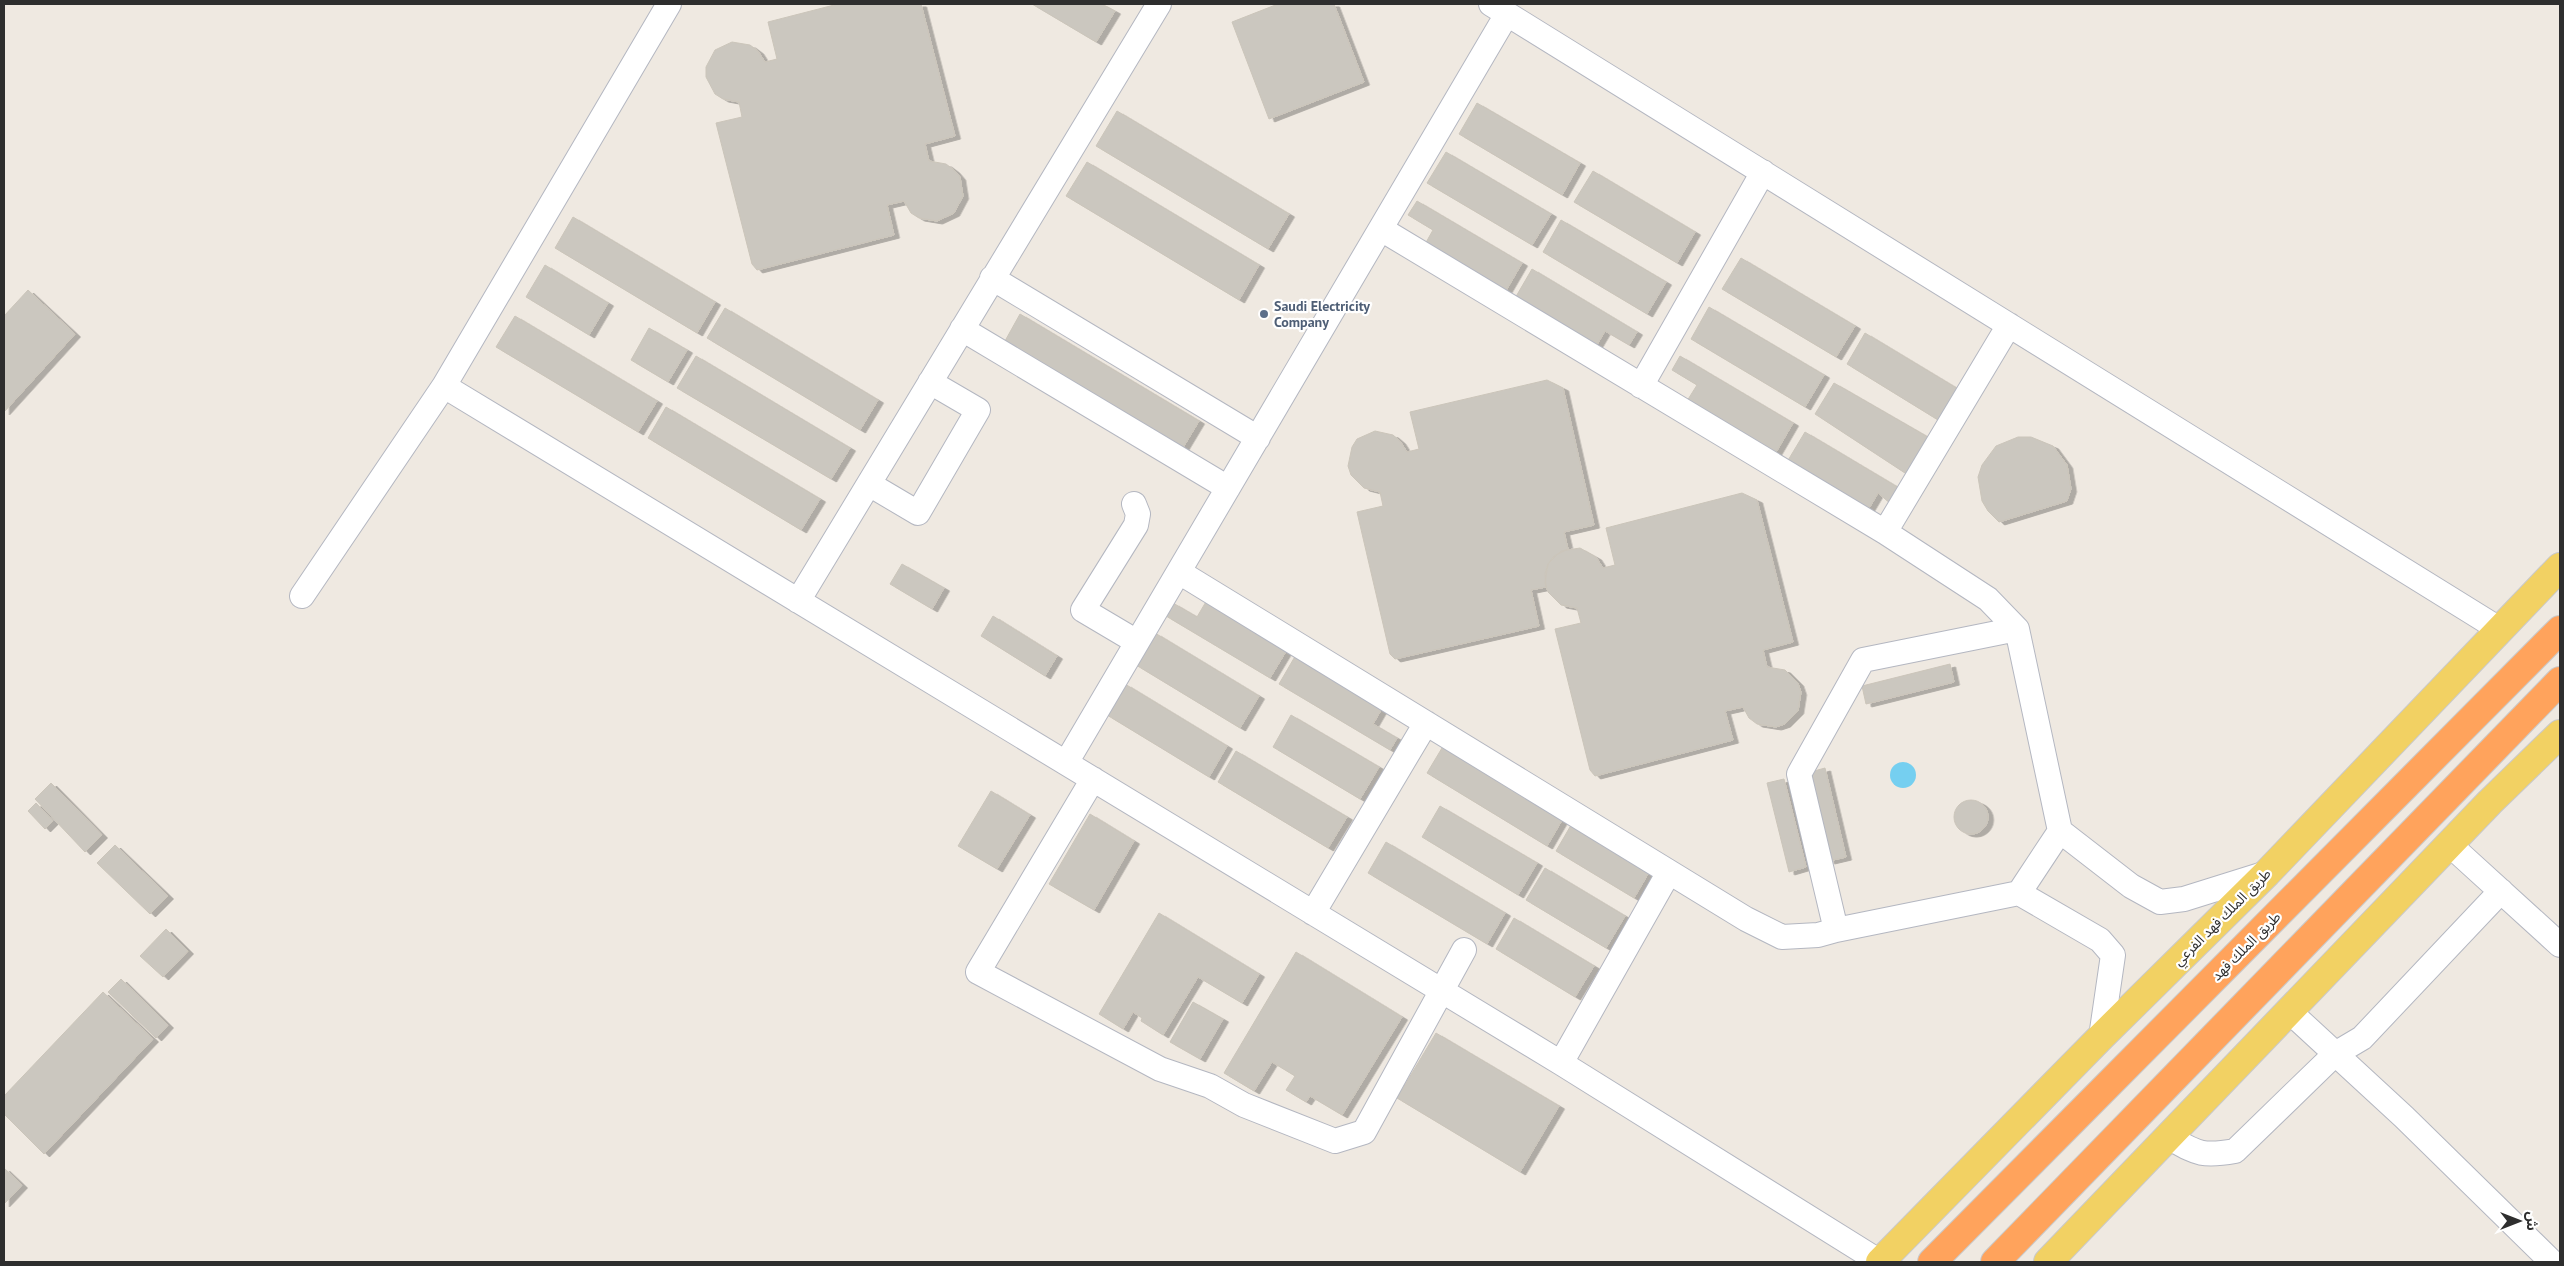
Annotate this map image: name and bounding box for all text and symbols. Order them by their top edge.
place label: Saudi Electricity Company [1274,297,1370,331]
marker: Saudi Electricity Company [1258,308,1270,320]
street label: طريق الملك فهد الفرعي [2170,865,2274,969]
street label: طريق الملك فهد [2208,908,2284,984]
north arrow [2494,1196,2544,1246]
text: ش [2523,1211,2541,1231]

